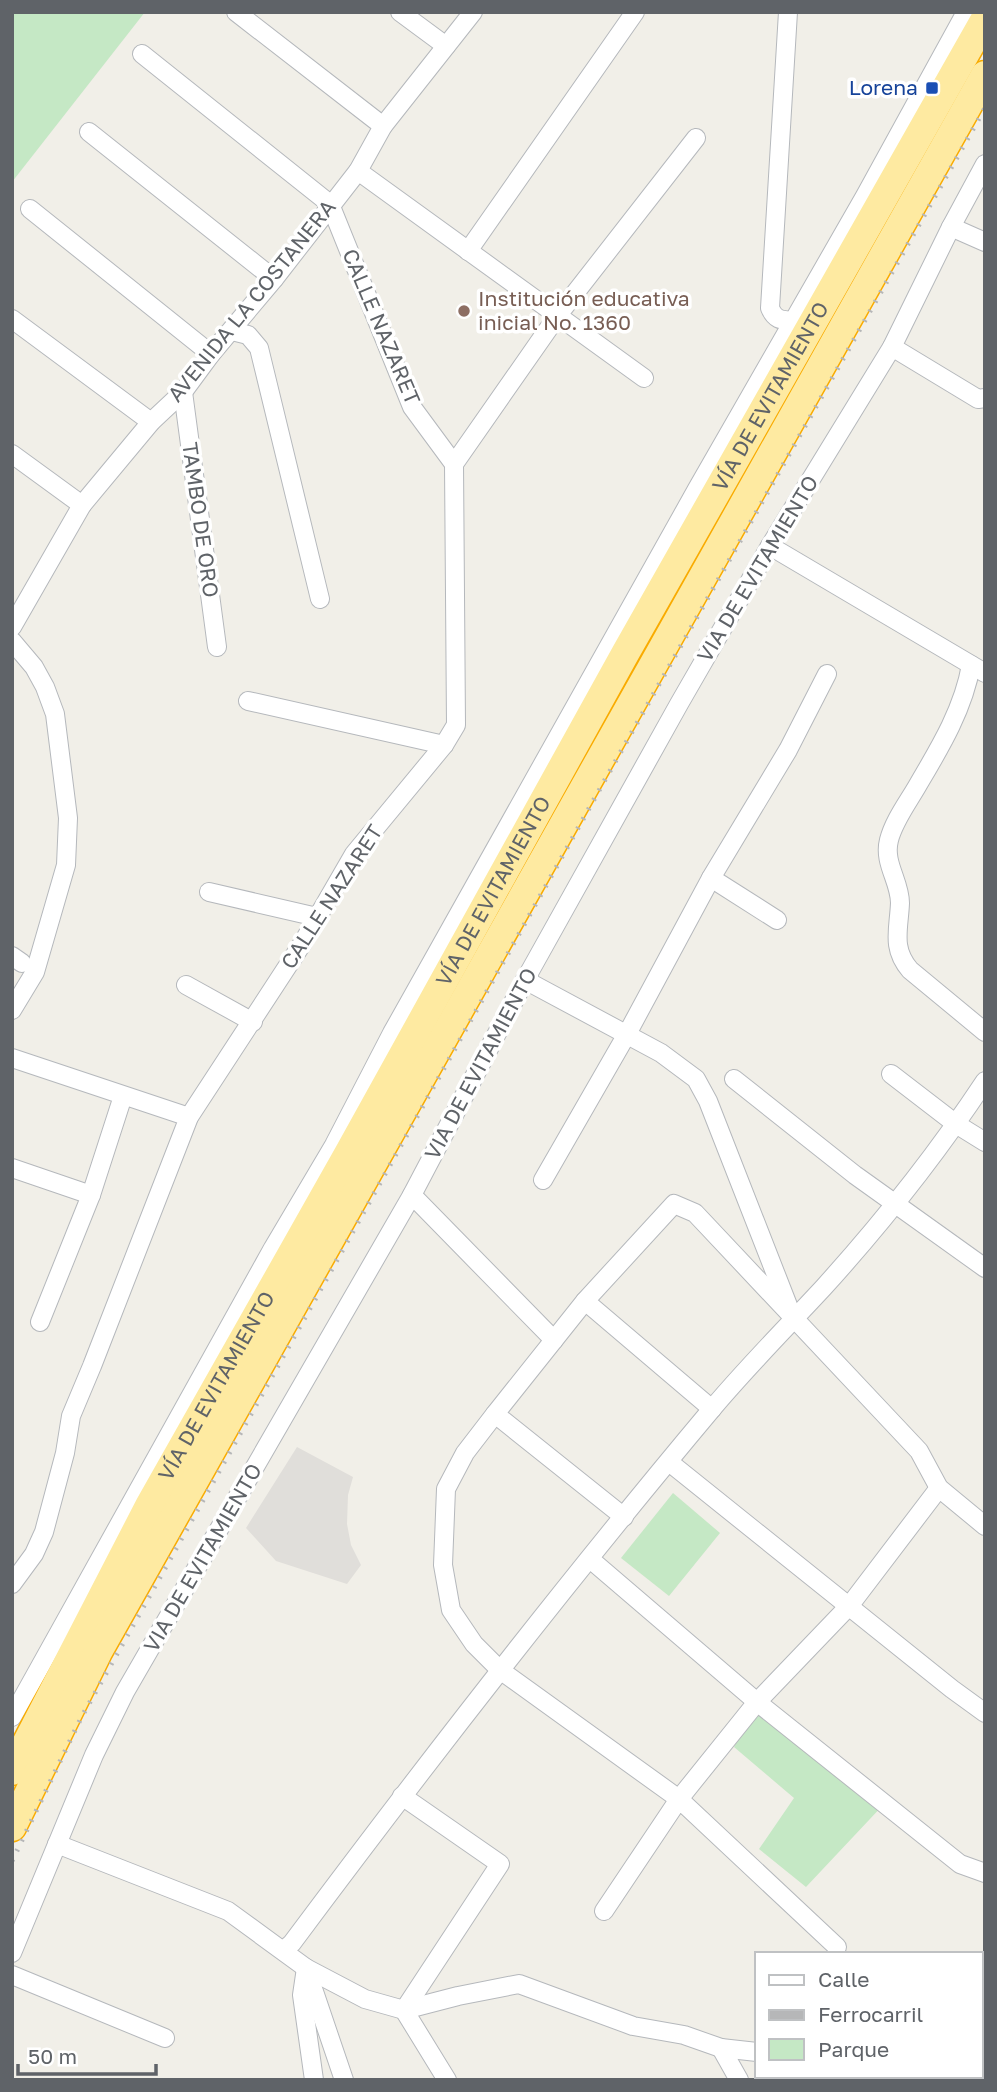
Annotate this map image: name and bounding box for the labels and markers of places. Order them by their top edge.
place label: Lorena [849,74,918,100]
marker: Lorena [924,80,940,96]
place label: Institución educativa inicial No. 1360 [478,285,690,335]
marker: Institución educativa inicial No. 1360 [456,303,472,319]

